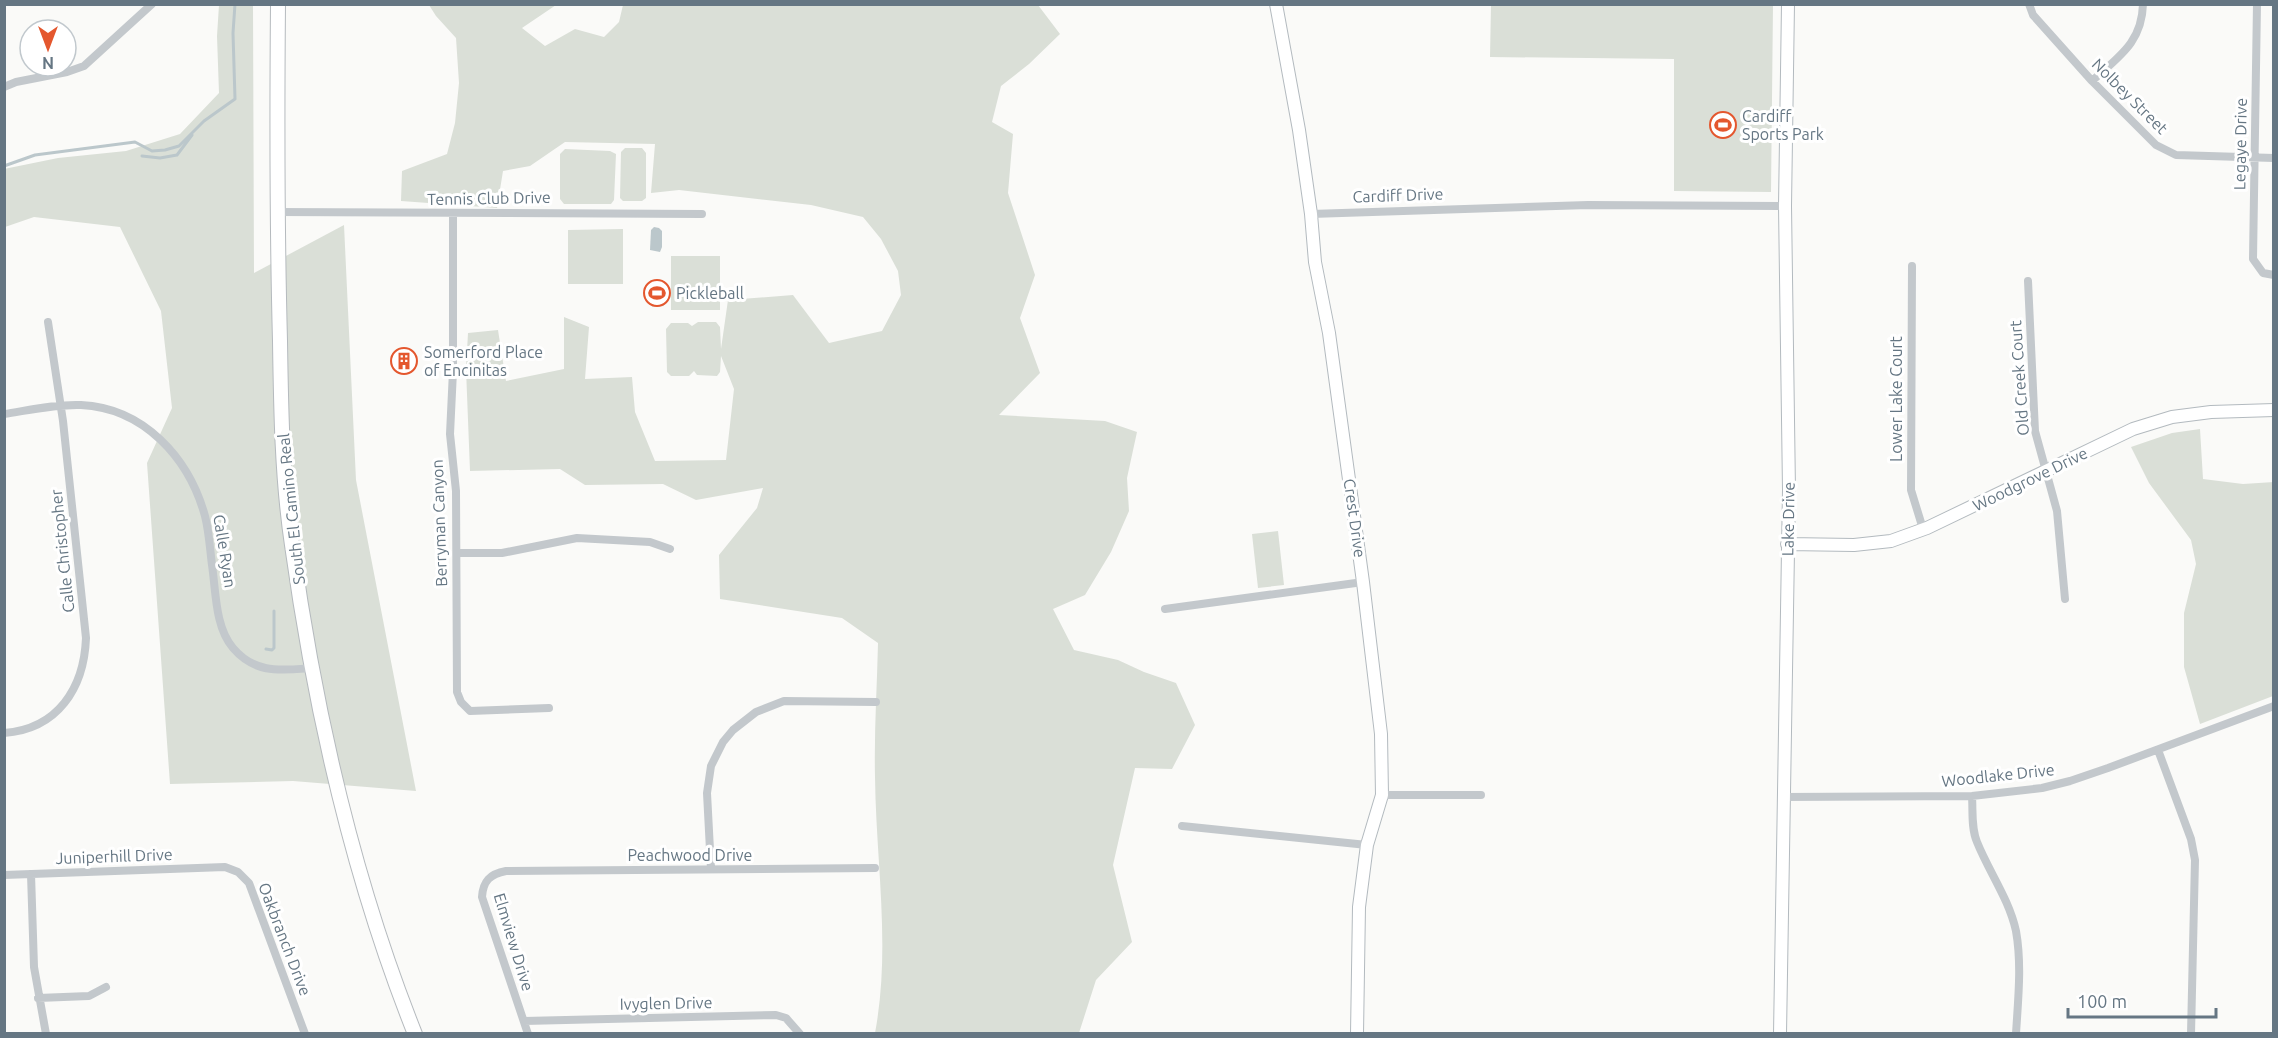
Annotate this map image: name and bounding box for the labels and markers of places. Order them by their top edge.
place label: Cardiff Sports Park [1742,107,1824,143]
sports icon: Cardiff Sports Park [1708,110,1738,140]
sports icon: Pickleball [642,278,672,308]
place label: Pickleball [676,284,744,302]
place label: Somerford Place of Encinitas [424,343,543,379]
building icon: Somerford Place of Encinitas [389,346,419,376]

